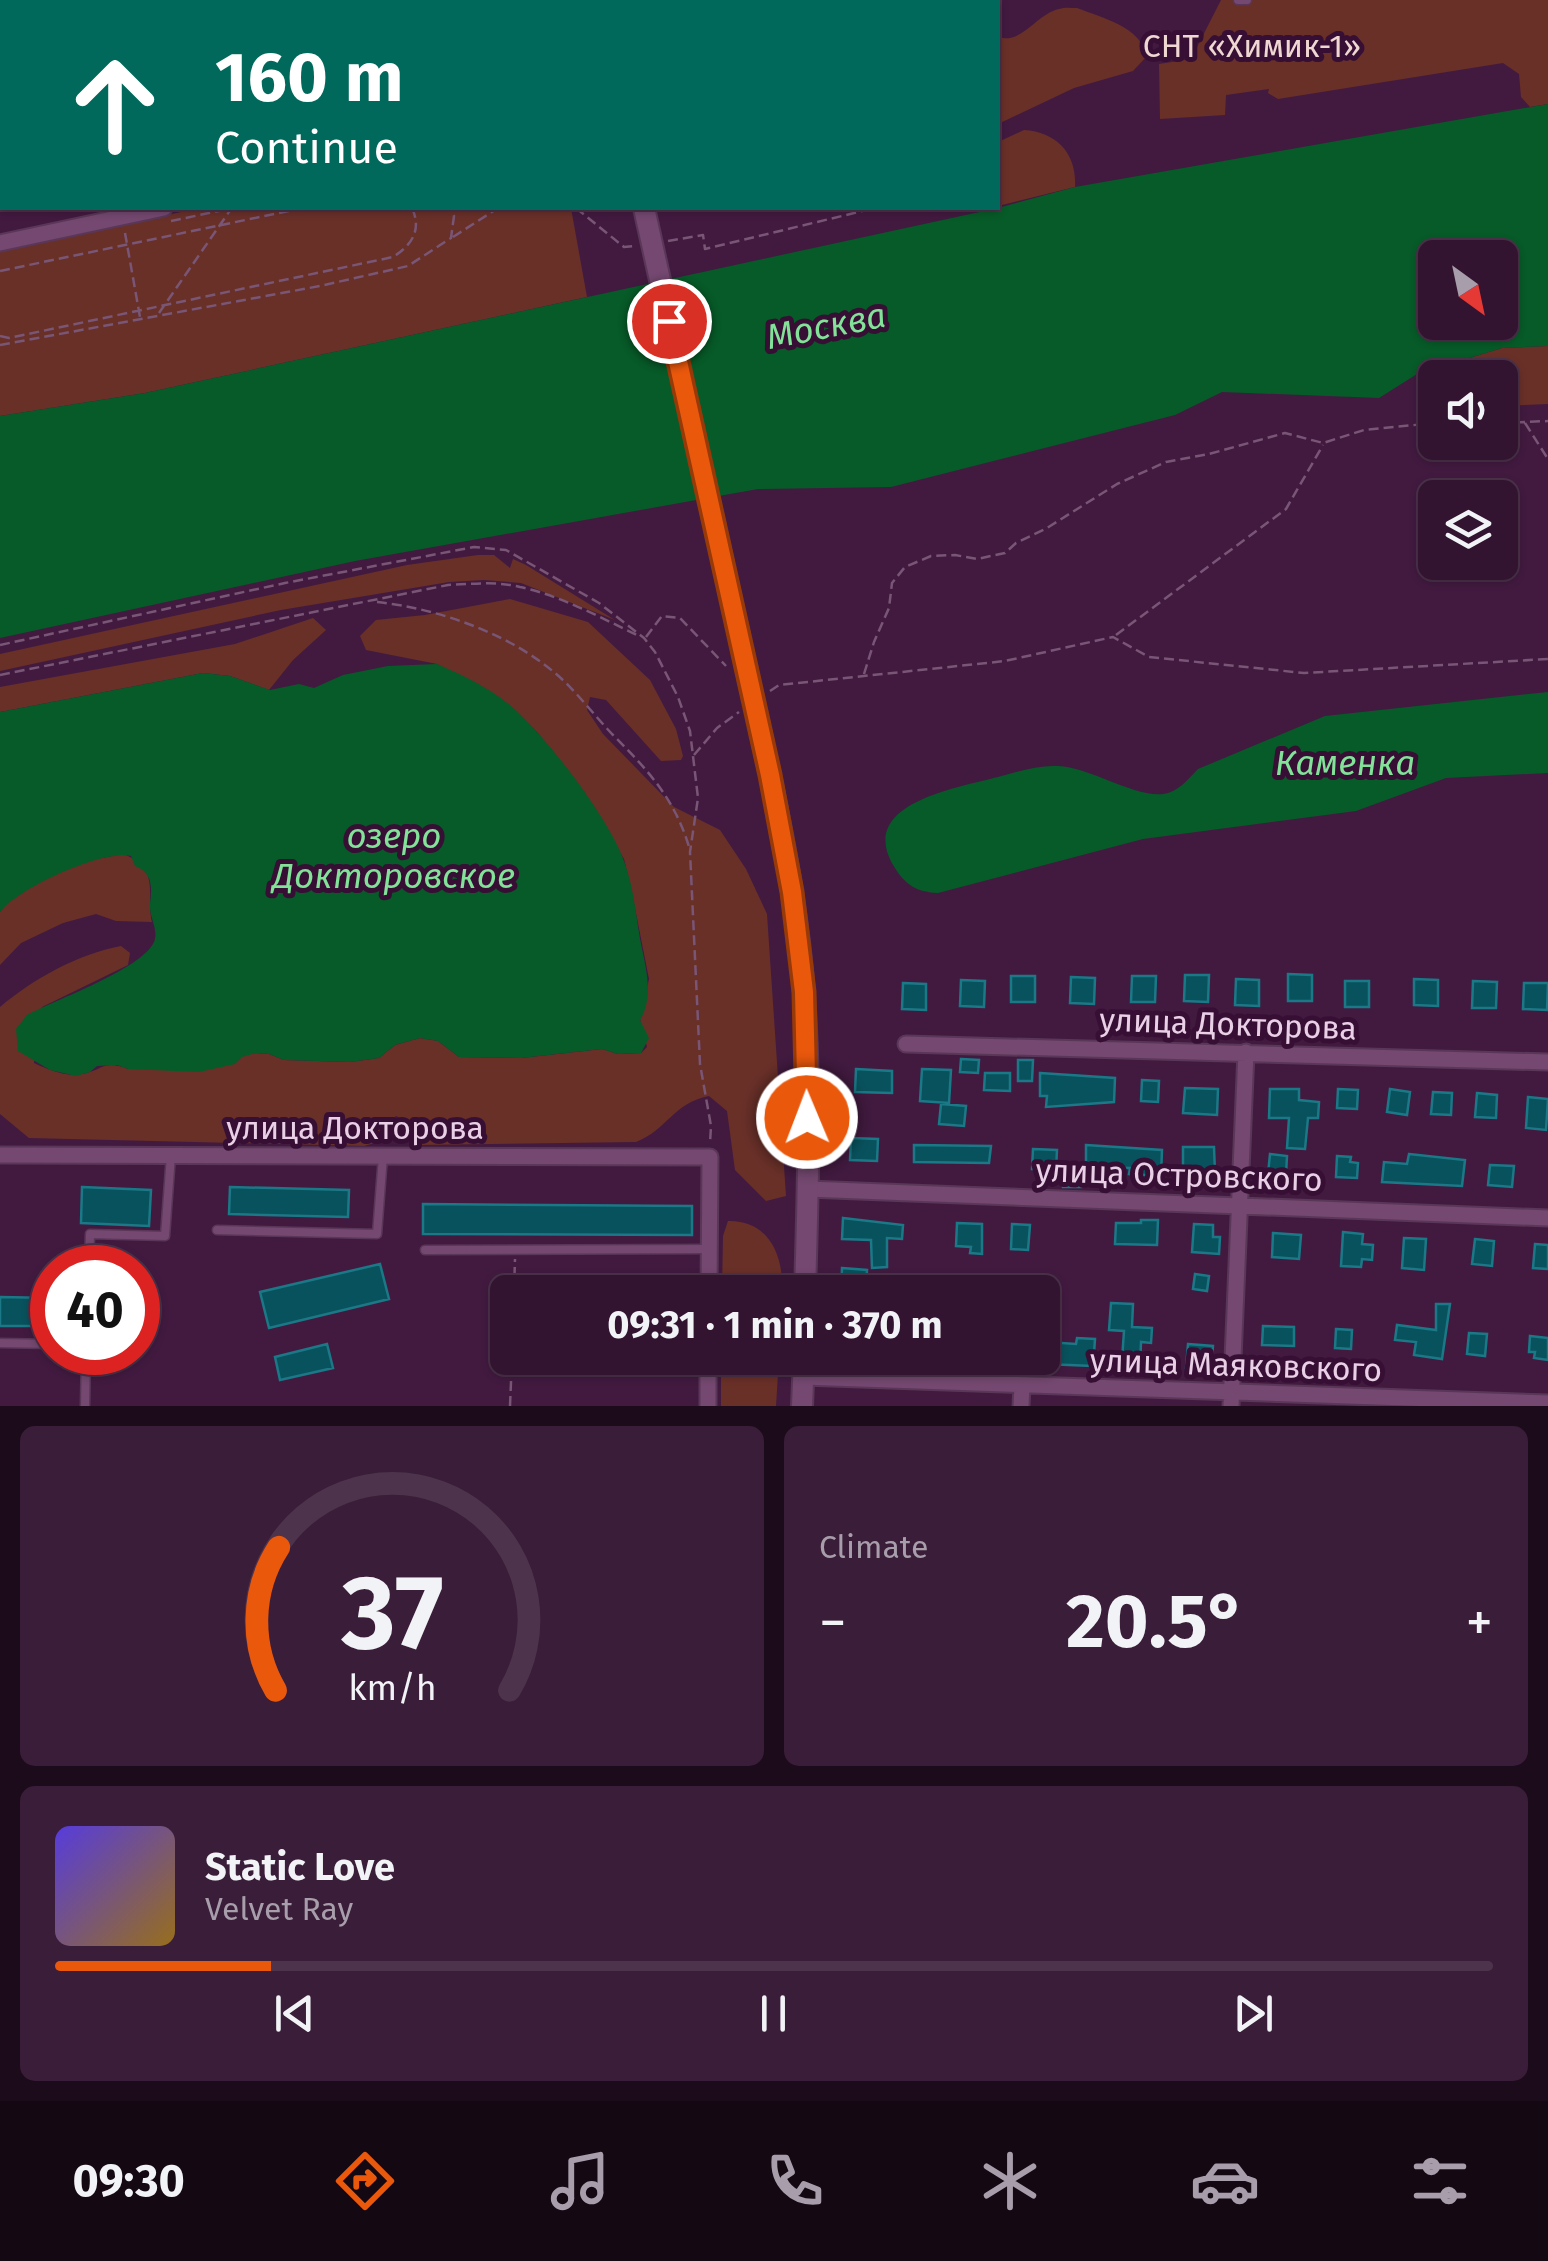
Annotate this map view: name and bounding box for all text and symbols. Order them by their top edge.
park label: СНТ «Химик-1» [1143,27,1361,65]
text: 160 m [215,36,404,120]
icon: ahead [50,40,180,170]
text: Continue [215,121,398,175]
north arrow [1418,240,1518,340]
map controls [1418,240,1518,580]
pin [627,279,712,364]
icon: arrive [642,294,697,349]
water label: Москва [763,294,889,358]
button: sound [1418,360,1518,460]
button: layers [1418,480,1518,580]
water label: Каменка [1275,742,1415,784]
water label: озеро Докторовское [270,815,515,897]
street label: улица Докторова [1099,1001,1357,1047]
position arrow [755,1066,859,1170]
street label: улица Докторова [226,1109,484,1147]
street label: улица Островского [1035,1151,1323,1199]
speed limit sign: 40 [30,1245,160,1375]
text: 09:31 · 1 min · 370 m [607,1302,943,1348]
street label: улица Маяковского [1089,1341,1383,1389]
text: Climate [819,1528,928,1566]
text: 37 [340,1551,443,1676]
text: 20.5° [1066,1577,1246,1667]
text: − [819,1590,847,1656]
text: + [1466,1590,1493,1656]
text: km/h [348,1667,436,1709]
text: Static Love [205,1844,395,1890]
text: Velvet Ray [205,1890,353,1928]
icon: previous [267,1986,322,2041]
icon: pause [746,1986,801,2041]
icon: next [1226,1986,1281,2041]
icon: directions [330,2146,400,2216]
icon: music [545,2146,615,2216]
icon: phone [760,2146,830,2216]
icon: climate [975,2146,1045,2216]
icon: car [1190,2146,1260,2216]
icon: filters [1405,2146,1475,2216]
text: 09:30 [73,2154,185,2208]

